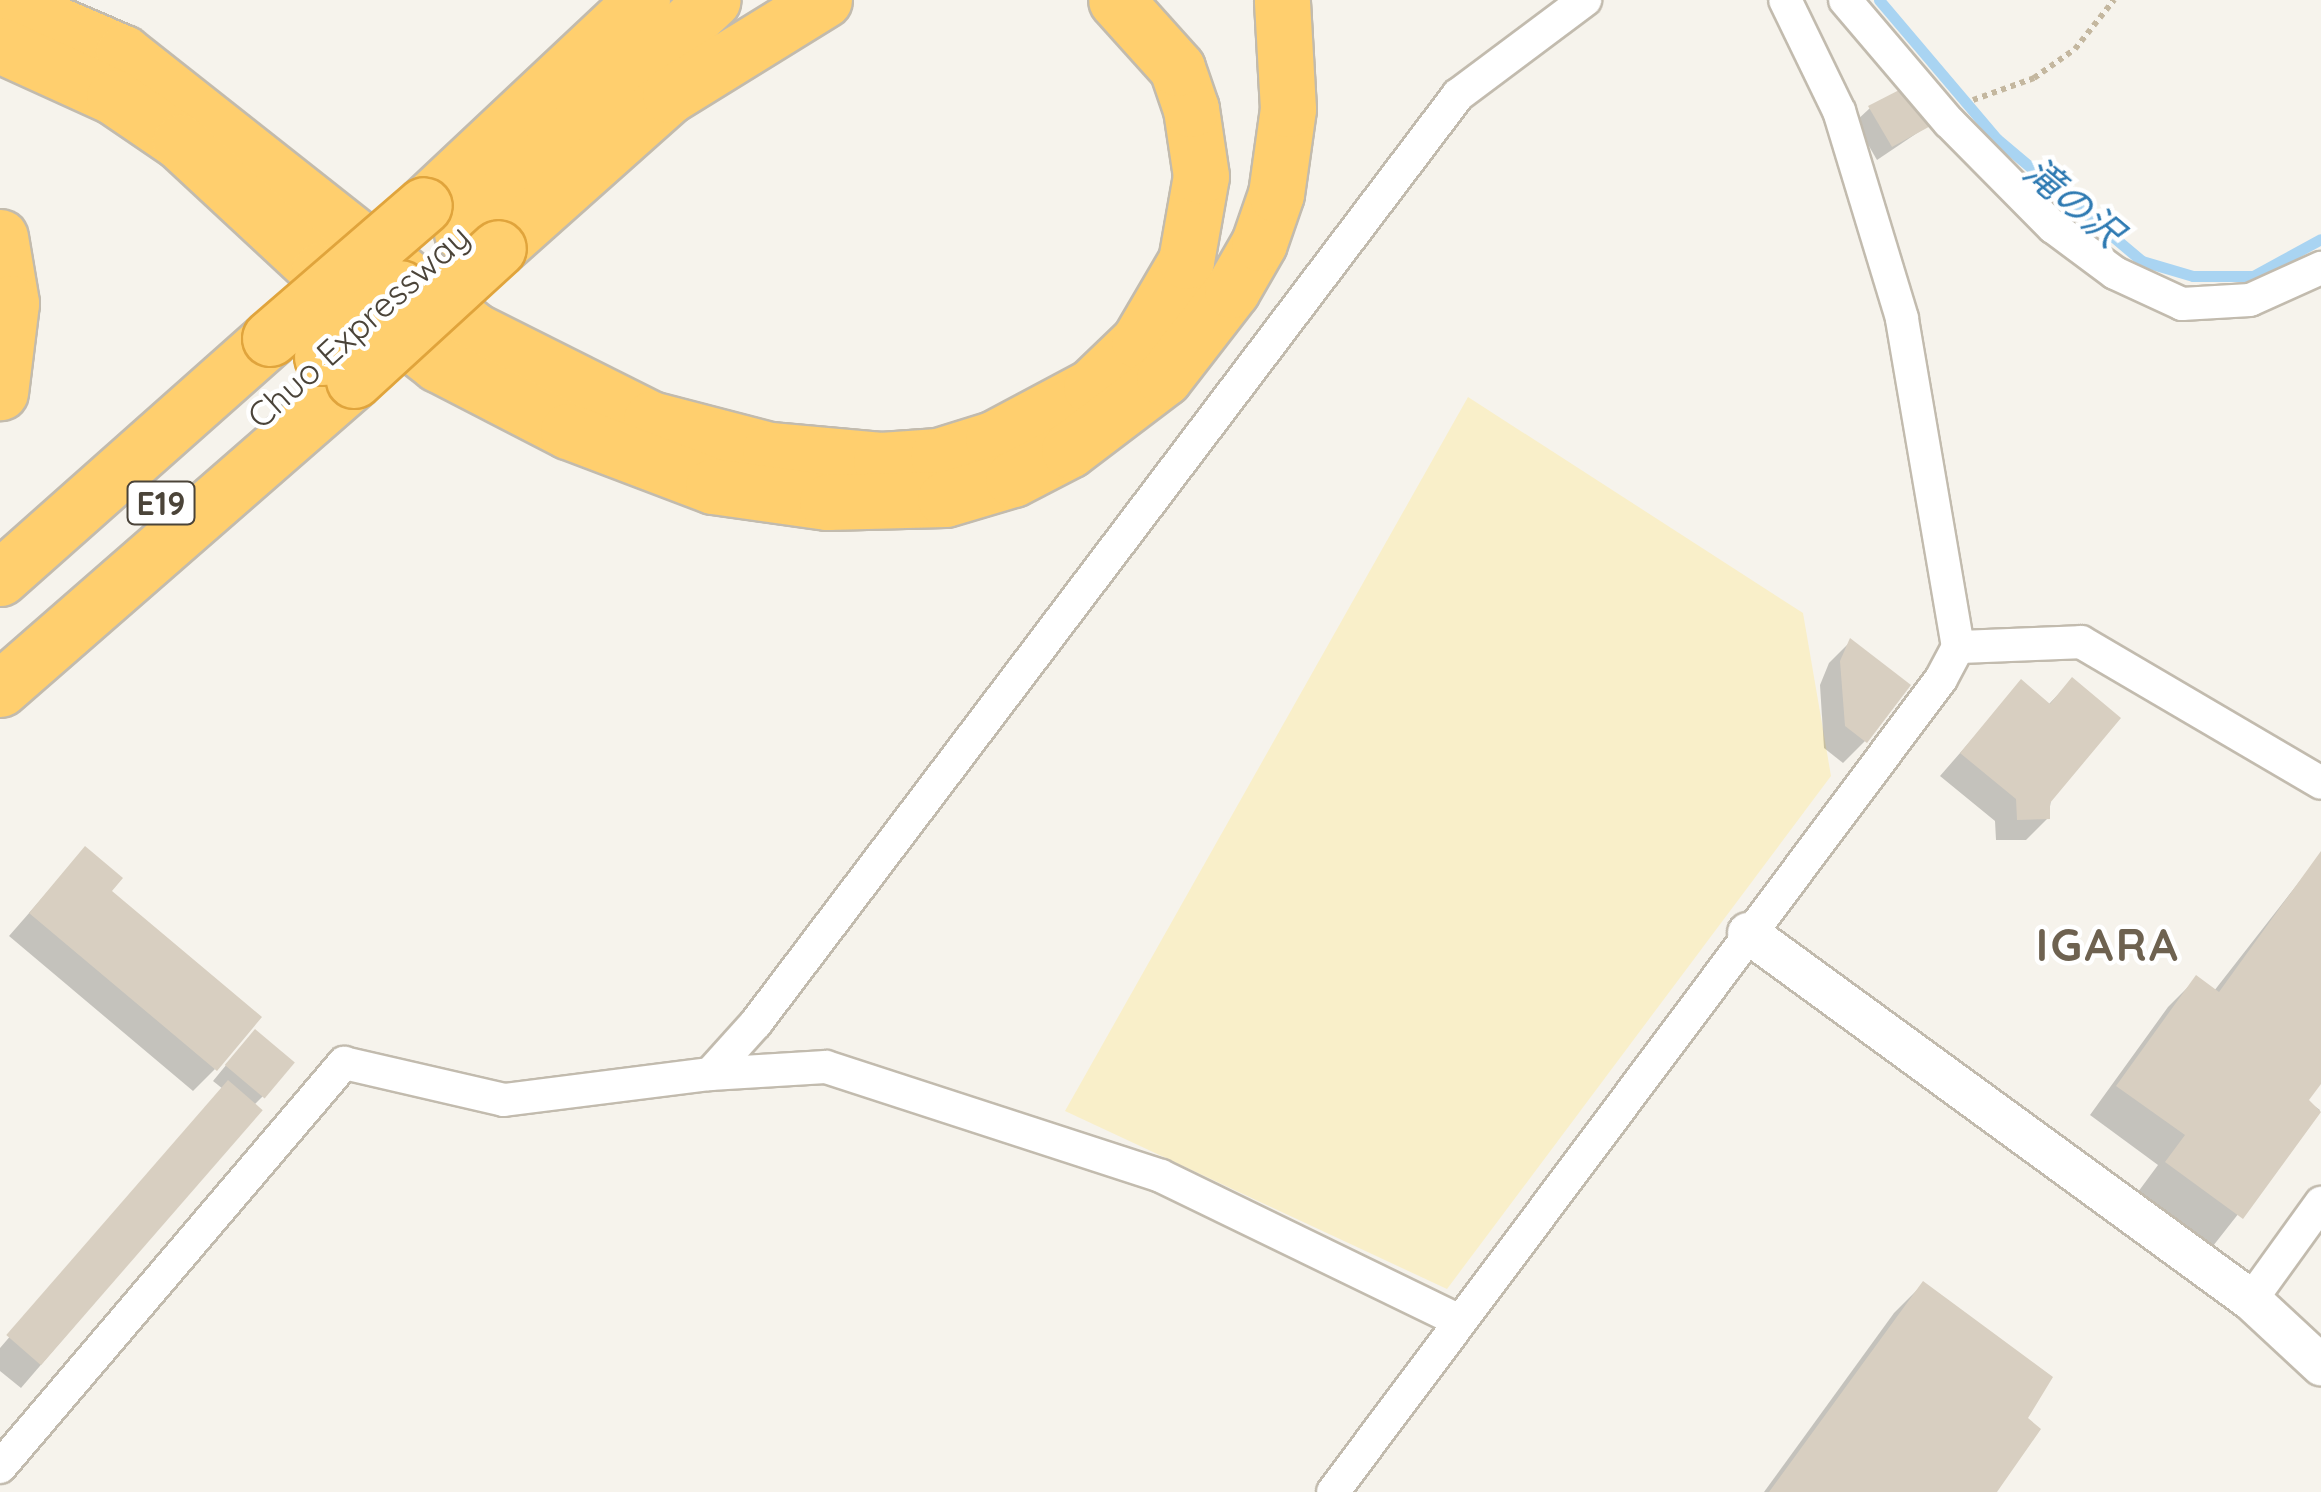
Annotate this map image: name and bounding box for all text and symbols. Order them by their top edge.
water label: 滝の沢 [2015,148,2131,256]
street label: Chuo Expressway [238,215,478,437]
road number: E19 [126,476,196,530]
district label: IGARA [2036,918,2180,972]

